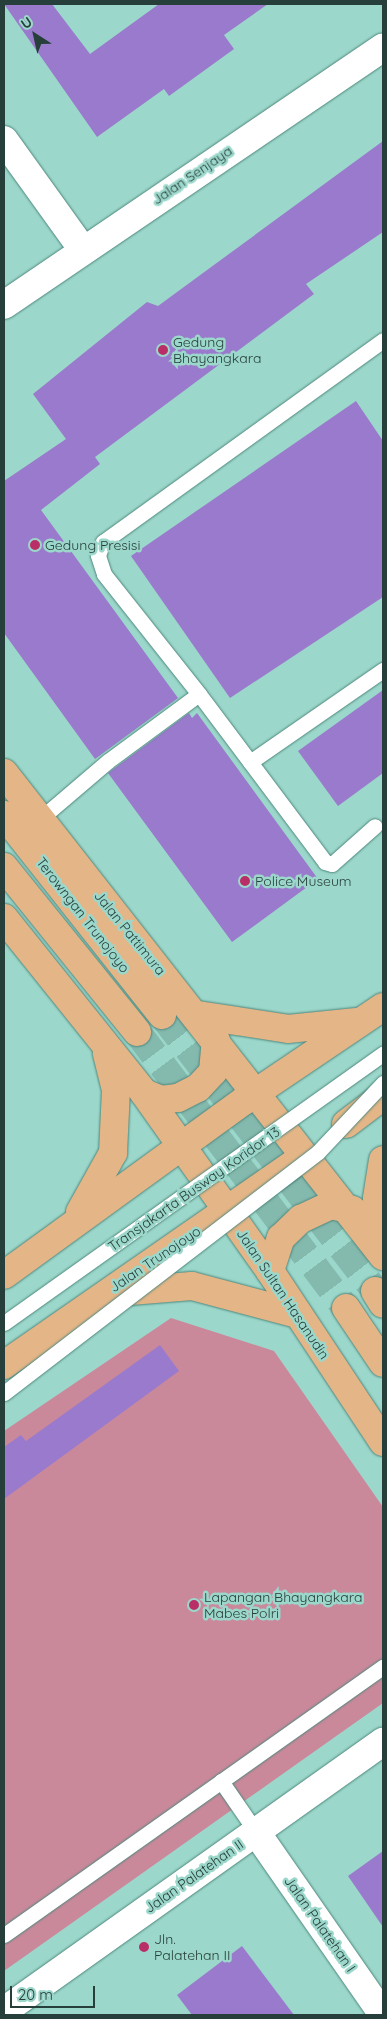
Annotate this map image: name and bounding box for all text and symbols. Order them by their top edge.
north arrow [10,10,60,60]
text: U [17,13,36,33]
street label: Jalan Senjaya [149,142,235,208]
place label: Gedung Bhayangkara [173,334,261,367]
marker: Gedung Bhayangkara [157,344,169,356]
place label: Gedung Presisi [45,537,140,553]
marker: Gedung Presisi [29,539,41,551]
street label: Terowngan Trunojoyo [33,854,133,976]
place label: Police Museum [255,873,352,889]
marker: Police Museum [239,875,251,887]
street label: Jalan Pattimura [91,887,169,979]
street label: Transjakarta Busway Koridor 13 [105,1123,283,1255]
street label: Jalan Trunojoyo [106,1222,204,1296]
street label: Jalan Sultan Hasanudin [233,1226,333,1362]
place label: Lapangan Bhayangkara Mabes Polri [204,1589,362,1621]
marker: Lapangan Bhayangkara Mabes Polri [188,1599,200,1611]
street label: Jalan Palatehan II [141,1836,247,1916]
street label: Jalan Palatehan I [281,1873,359,1975]
place label: Jln. Palatehan II [154,1931,230,1964]
marker: Jln. Palatehan II [138,1941,150,1953]
scale bar [12,1976,98,2008]
text: 20 m [18,1985,53,2004]

